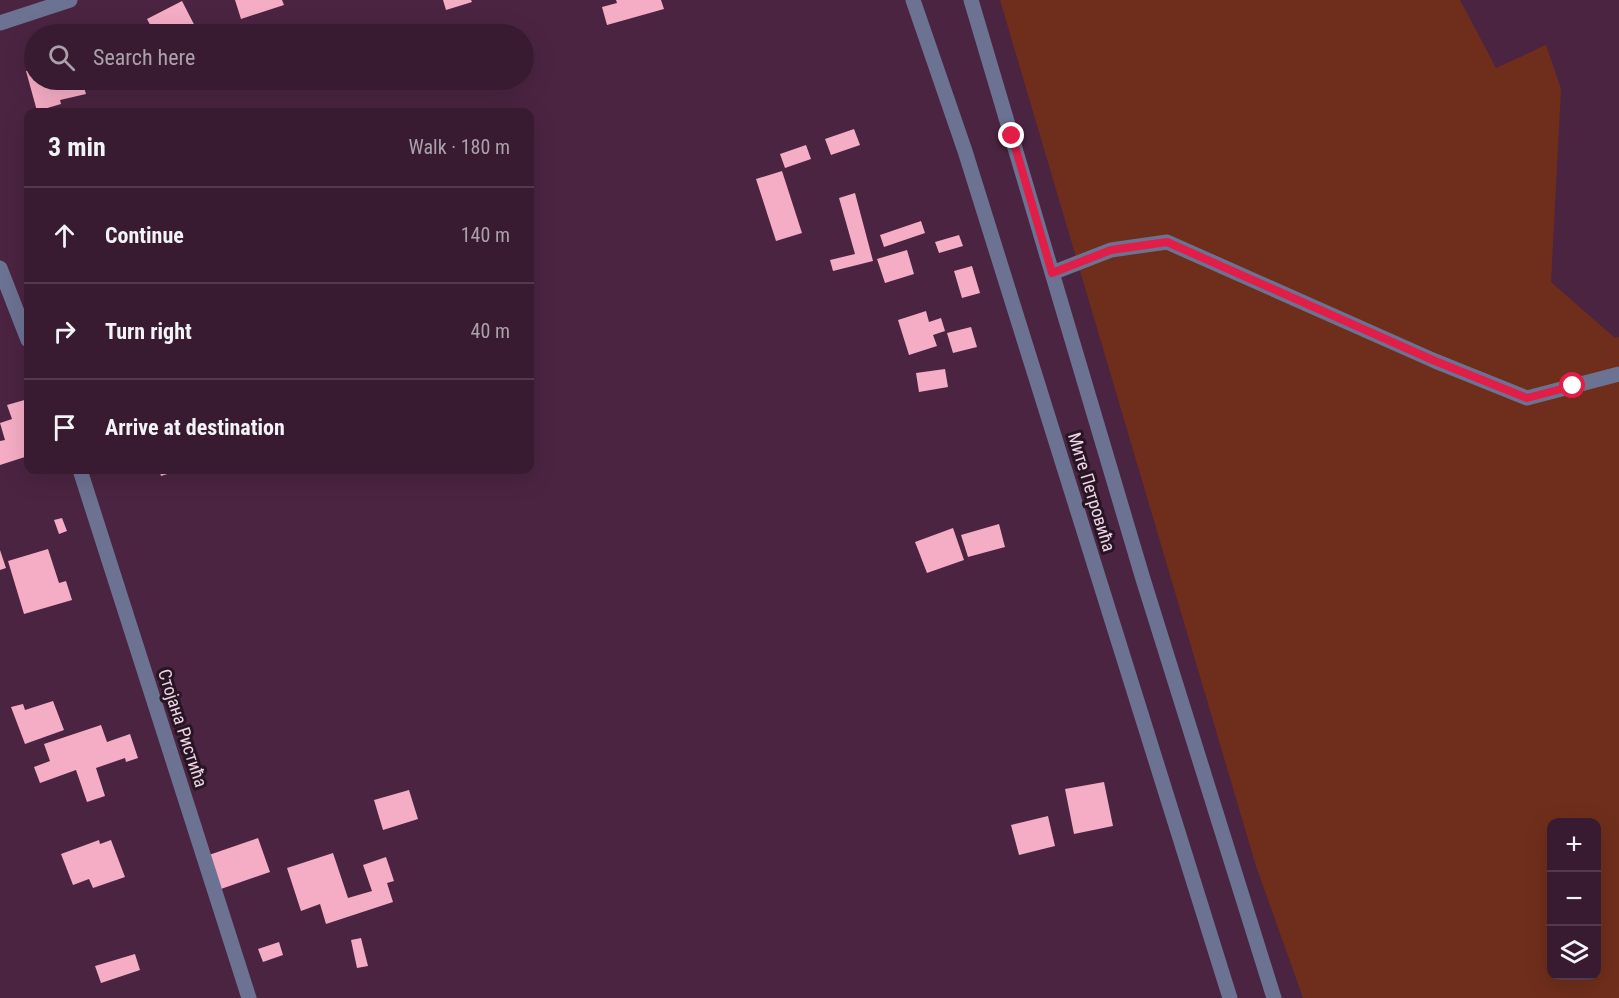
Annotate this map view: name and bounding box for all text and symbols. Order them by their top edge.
search box [24,24,534,90]
icon: search [45,41,78,74]
text: Search here [93,45,195,70]
route end [998,122,1024,148]
text: 3 min [48,132,106,162]
text: Walk · 180 m [409,135,510,159]
icon: ahead [48,219,81,252]
text: Continue [105,223,184,248]
text: 140 m [461,223,510,247]
icon: right [48,315,81,348]
text: Turn right [105,319,192,344]
text: 40 m [471,319,510,343]
route start [1559,372,1585,398]
icon: arrive [48,411,81,444]
text: Arrive at destination [105,415,285,440]
street label: Мите Петровића [1064,430,1120,554]
street label: Стојана Ристића [154,666,212,790]
map controls [1547,818,1601,980]
button: + [1547,818,1601,872]
button: − [1547,872,1601,926]
button: layers [1547,926,1601,980]

